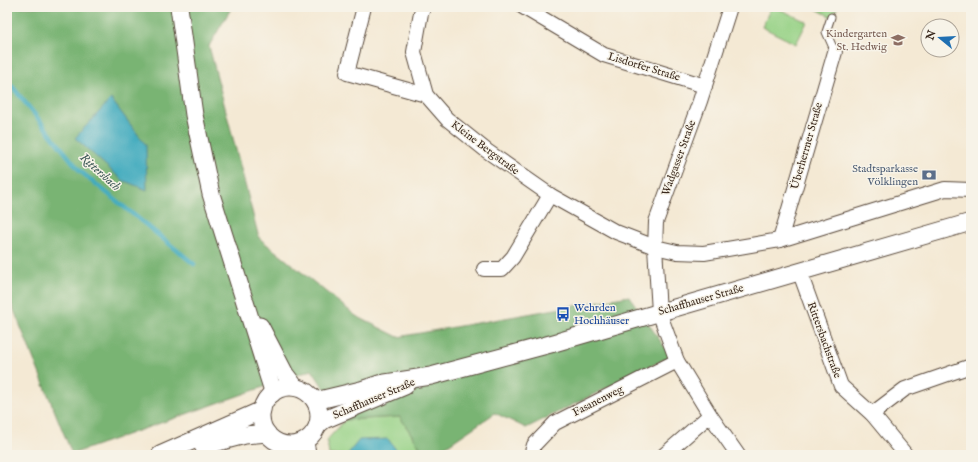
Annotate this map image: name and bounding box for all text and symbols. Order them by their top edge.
north arrow [920,18,960,58]
place label: Kindergarten St. Hedwig [826,27,888,54]
text: N [923,28,940,43]
school or university icon: Kindergarten St. Hedwig [890,32,906,48]
street label: Lisdorfer Straße [606,49,682,85]
street label: Überherrner Straße [788,101,826,191]
street label: Kleine Bergstraße [448,118,522,178]
street label: Wadgasser Straße [659,118,699,198]
water label: Rittersbach [77,150,123,194]
place label: Stadtsparkasse Völklingen [852,162,918,189]
bank icon: Stadtsparkasse Völklingen [921,167,937,183]
street label: Schaffhauser Straße [657,281,745,319]
street label: Rittersbachstraße [804,300,844,380]
place label: Wehrden Hochhäuser [574,301,629,328]
bus stop icon: Wehrden Hochhäuser [555,306,571,322]
street label: Schaffhauser Straße [331,375,417,423]
street label: Fasanenweg [570,382,627,420]

